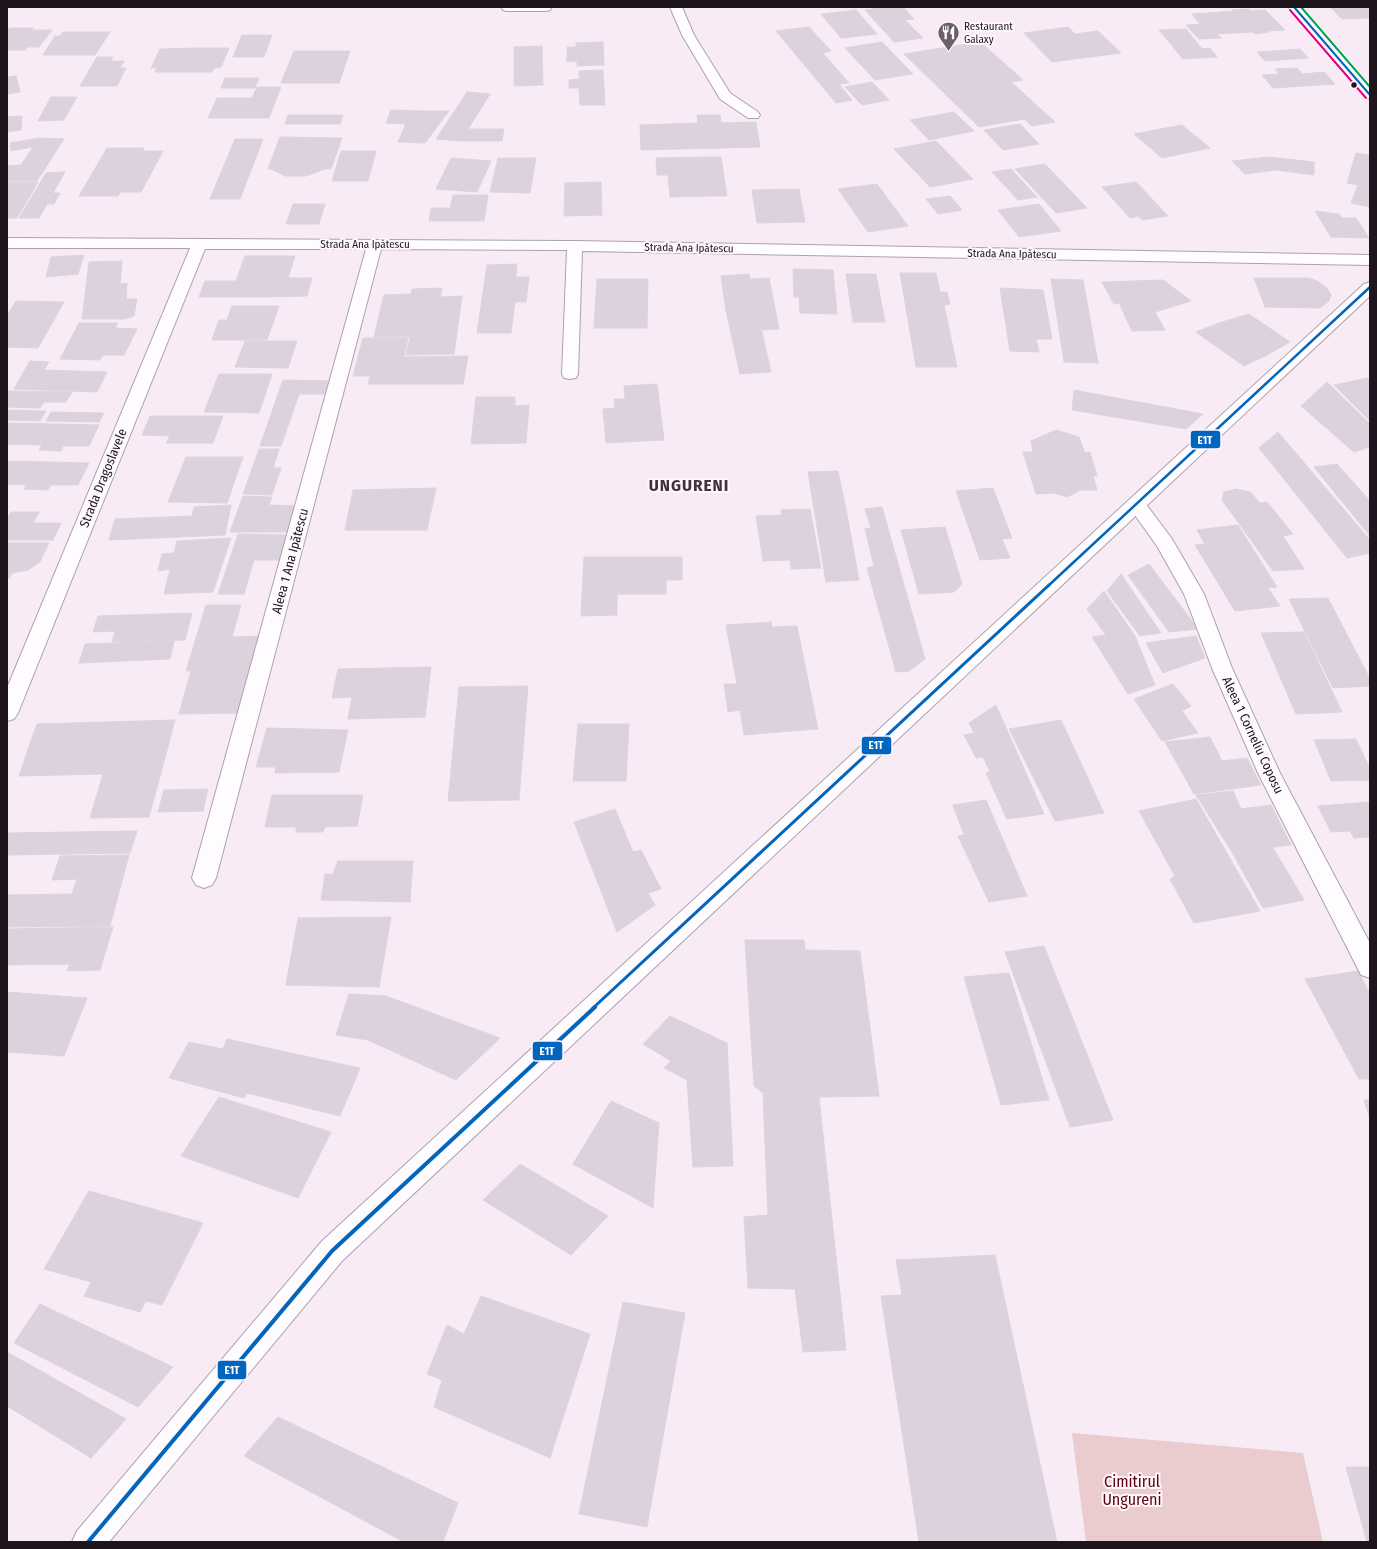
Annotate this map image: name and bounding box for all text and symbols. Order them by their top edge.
restaurant icon: Restaurant Galaxy [936,19,962,52]
place label: Restaurant Galaxy [964,20,1013,46]
unlabelled marker [1349,80,1359,90]
street label: Strada Ana Ipătescu [320,238,410,251]
street label: Strada Ana Ipătescu [644,241,734,255]
street label: Strada Ana Ipătescu [967,247,1057,261]
street label: Strada Dragoslavele [76,426,130,530]
line badge: E1T [1190,430,1221,449]
text: E1T [1198,434,1213,447]
district label: UNGURENI [649,475,729,496]
street label: Aleea 1 Ana Ipătescu [269,507,311,615]
street label: Aleea 1 Corneliu Coposu [1219,674,1287,796]
line badge: E1T [861,736,892,755]
text: E1T [869,739,884,752]
line badge: E1T [532,1041,563,1061]
text: E1T [540,1045,555,1058]
line badge: E1T [217,1360,247,1380]
text: E1T [225,1364,240,1377]
park label: Cimitirul Ungureni [1102,1472,1162,1509]

